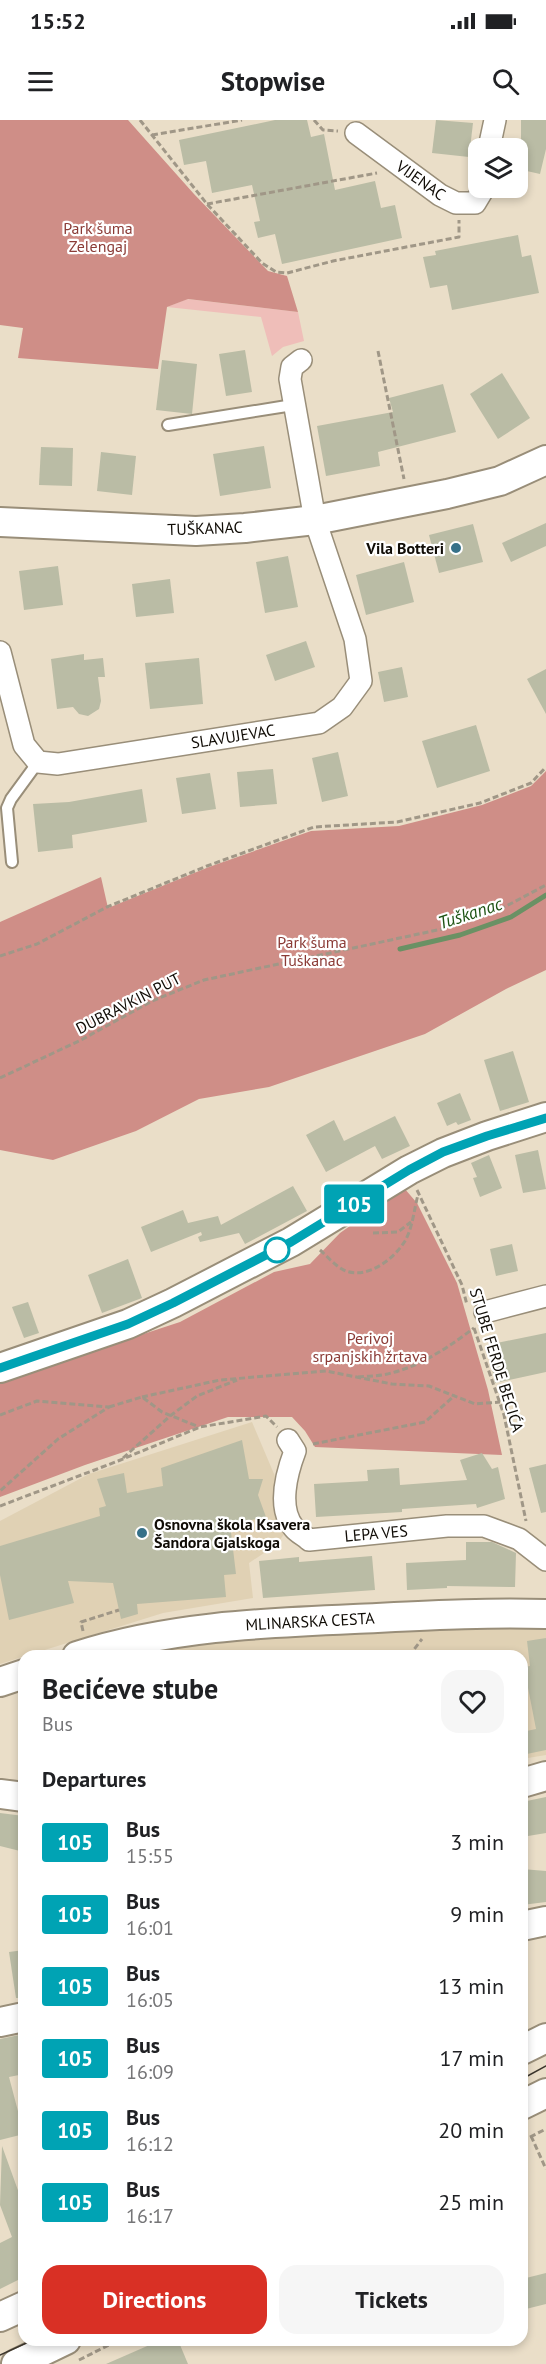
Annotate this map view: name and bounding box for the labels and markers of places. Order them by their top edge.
place label: Vila Botteri [365,538,444,558]
marker: Vila Botteri [449,541,463,555]
unlabelled marker [264,1237,290,1263]
place label: Osnovna škola Ksavera Šandora Gjalskoga [154,1514,310,1552]
marker: Osnovna škola Ksavera Šandora Gjalskoga [135,1526,149,1540]

